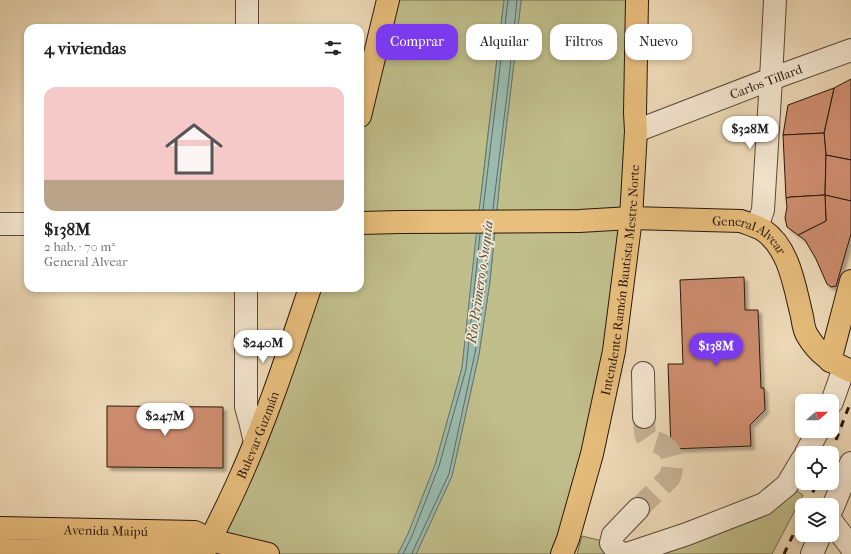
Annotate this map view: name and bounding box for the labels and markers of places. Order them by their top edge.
pin: $328M [722,116,778,150]
pin: $240M [235,330,291,364]
pin: $138M [688,333,744,367]
pin: $247M [137,403,193,437]

